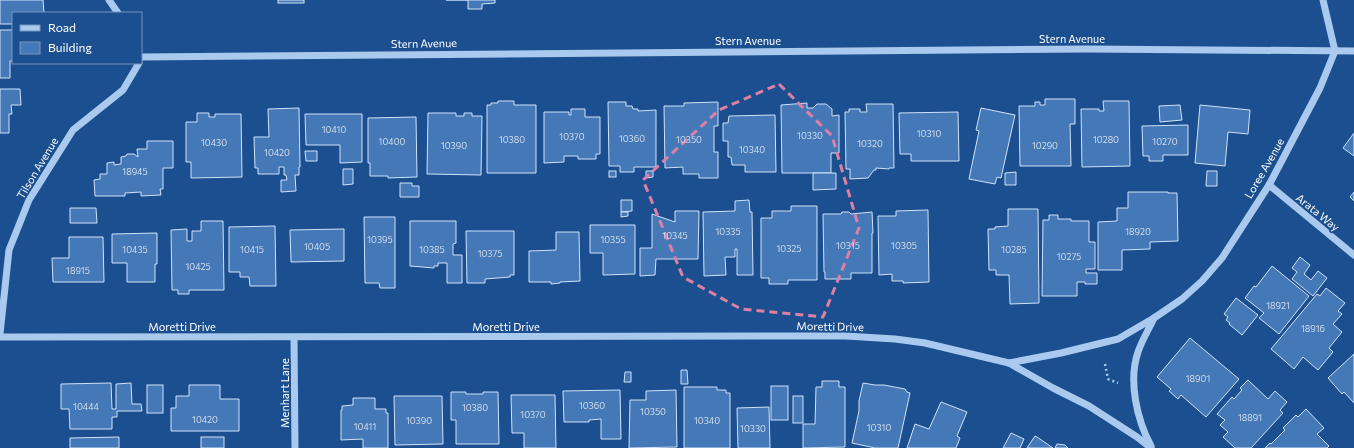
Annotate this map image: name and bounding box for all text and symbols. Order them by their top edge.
legend [12,12,142,64]
text: Road [48,20,76,34]
street label: Stern Avenue [1039,32,1105,45]
street label: Stern Avenue [715,34,781,47]
street label: Stern Avenue [391,36,457,50]
text: Building [48,40,92,54]
house number: 10410 [322,124,346,135]
house number: 10310 [917,128,941,139]
house number: 10330 [797,130,823,141]
house number: 10370 [559,131,585,142]
house number: 10360 [619,133,645,144]
house number: 10380 [499,134,525,145]
house number: 10350 [676,134,702,145]
house number: 10280 [1093,134,1119,145]
street label: Tilson Avenue [14,135,61,201]
street label: Loree Avenue [1242,135,1287,200]
house number: 10400 [379,136,406,147]
house number: 10270 [1152,136,1178,147]
house number: 10430 [201,137,227,148]
house number: 10320 [857,138,883,149]
house number: 10390 [441,140,467,151]
house number: 10290 [1032,140,1058,151]
house number: 10340 [739,144,765,155]
house number: 10420 [264,147,290,158]
house number: 18945 [122,166,148,177]
street label: Arata Way [1294,191,1343,234]
house number: 10335 [715,226,741,237]
house number: 18920 [1125,226,1151,237]
house number: 10345 [662,230,688,241]
house number: 10395 [367,234,393,245]
house number: 10355 [600,234,626,245]
house number: 10315 [836,240,860,251]
house number: 10305 [891,240,917,251]
house number: 10405 [304,241,330,252]
house number: 10325 [777,243,801,254]
house number: 10435 [122,244,148,255]
house number: 10415 [240,244,264,255]
house number: 10385 [419,244,445,255]
house number: 10285 [1001,244,1027,255]
house number: 10375 [478,248,502,259]
house number: 10275 [1057,251,1081,262]
house number: 10425 [185,261,211,272]
house number: 18915 [66,265,90,276]
house number: 18921 [1266,300,1290,311]
street label: Moretti Drive [796,319,864,333]
street label: Moretti Drive [148,320,216,333]
street label: Moretti Drive [472,320,540,333]
house number: 18916 [1301,323,1325,334]
street label: Menhart Lane [278,358,291,428]
house number: 18901 [1186,373,1210,384]
house number: 10360 [579,400,605,411]
house number: 10444 [73,401,100,412]
house number: 10380 [462,402,488,413]
house number: 10350 [640,406,666,417]
house number: 10370 [520,409,546,420]
house number: 18891 [1238,412,1262,423]
house number: 10420 [192,414,218,425]
house number: 10390 [406,415,432,426]
house number: 10340 [694,415,720,426]
house number: 10411 [354,421,376,432]
house number: 10310 [867,422,891,433]
house number: 10330 [740,423,766,434]

